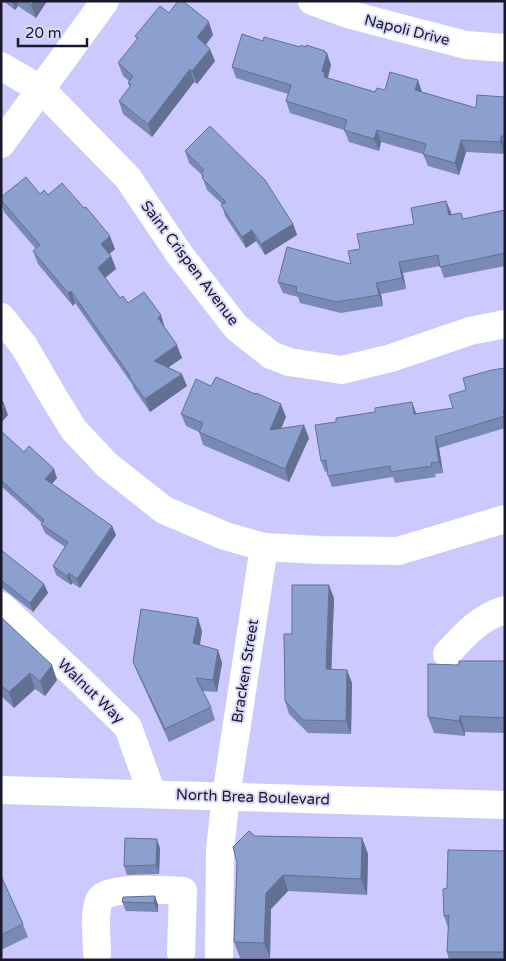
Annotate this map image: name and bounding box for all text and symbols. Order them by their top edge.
street label: Napoli Drive [362,11,452,49]
scale bar [18,15,86,47]
text: 20 m [25,24,62,42]
street label: Saint Crispen Avenue [137,197,243,329]
street label: Bracken Street [228,618,262,724]
street label: Walnut Way [54,655,128,727]
street label: North Brea Boulevard [176,785,330,809]

